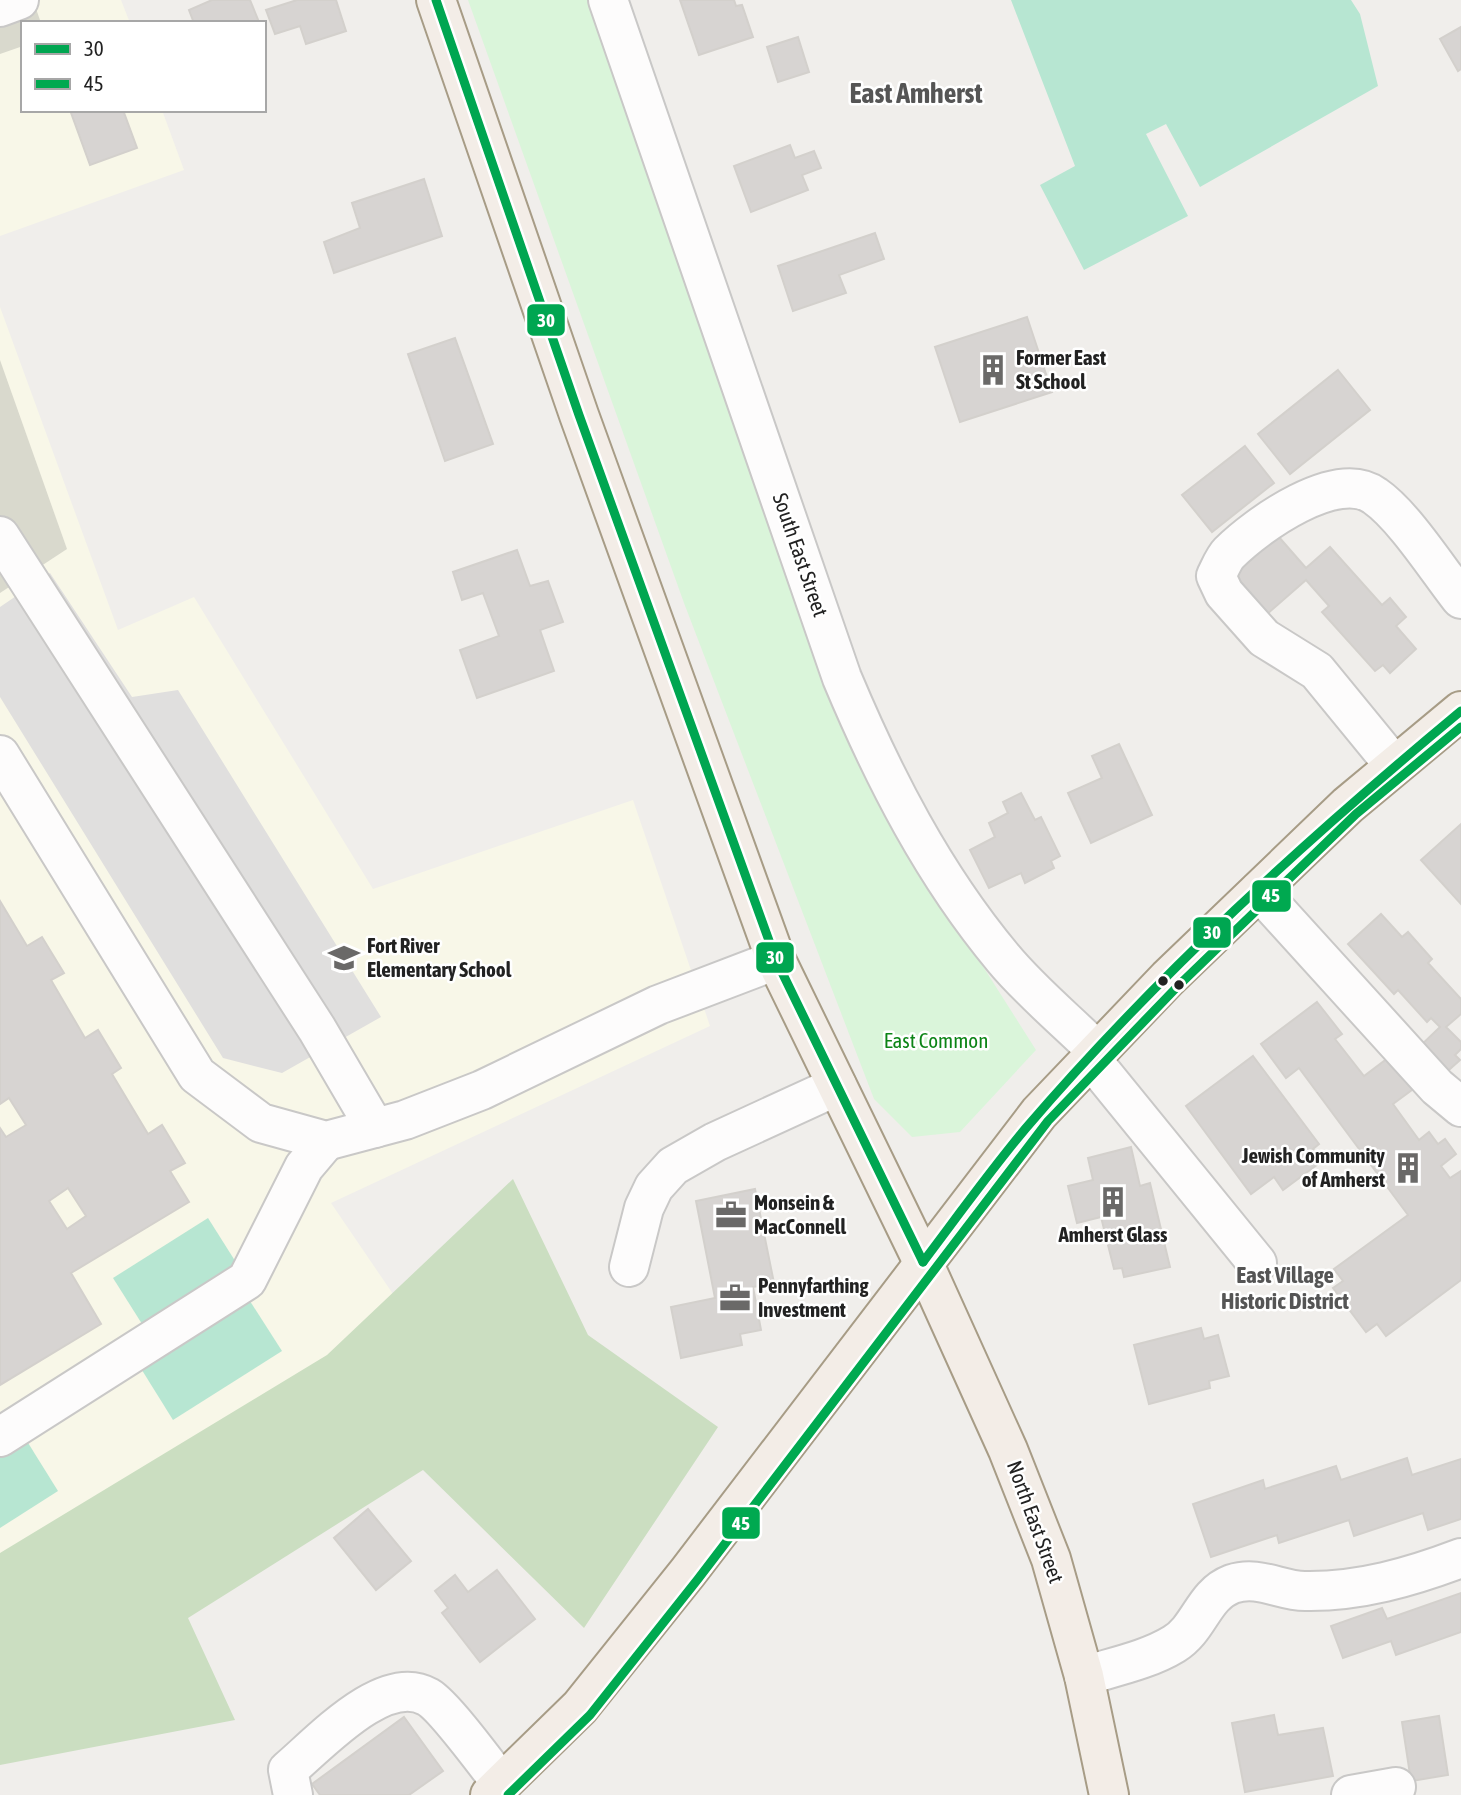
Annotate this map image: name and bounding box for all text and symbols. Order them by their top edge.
legend [21,21,266,112]
text: 30 [84,36,104,60]
text: 45 [84,71,104,95]
district label: East Amherst [849,77,983,109]
line badge: 30 [526,303,566,337]
text: 30 [537,309,555,331]
place label: Former East St School [1016,345,1106,393]
building icon: Former East St School [976,353,1010,387]
street label: South East Street [769,490,833,620]
line badge: 45 [1251,879,1292,913]
text: 45 [1261,884,1280,906]
line badge: 30 [1192,916,1232,949]
text: 30 [1203,921,1221,943]
place label: Fort River Elementary School [367,933,512,981]
school or university icon: Fort River Elementary School [327,941,361,975]
line badge: 30 [755,941,795,974]
text: 30 [766,946,784,968]
unlabelled marker [1156,974,1170,988]
unlabelled marker [1172,978,1186,992]
park label: East Common [884,1028,988,1052]
place label: Jewish Community of Amherst [1241,1143,1385,1191]
building icon: Jewish Community of Amherst [1391,1151,1425,1185]
building icon: Amherst Glass [1096,1185,1130,1219]
place label: Monsein & MacConnell [754,1190,846,1238]
office icon: Monsein & MacConnell [714,1198,748,1232]
place label: Amherst Glass [1058,1222,1168,1246]
district label: East Village Historic District [1221,1262,1349,1314]
place label: Pennyfarthing Investment [758,1273,869,1321]
office icon: Pennyfarthing Investment [718,1281,752,1315]
street label: North East Street [1003,1457,1069,1586]
line badge: 45 [721,1506,761,1540]
text: 45 [731,1512,750,1534]

